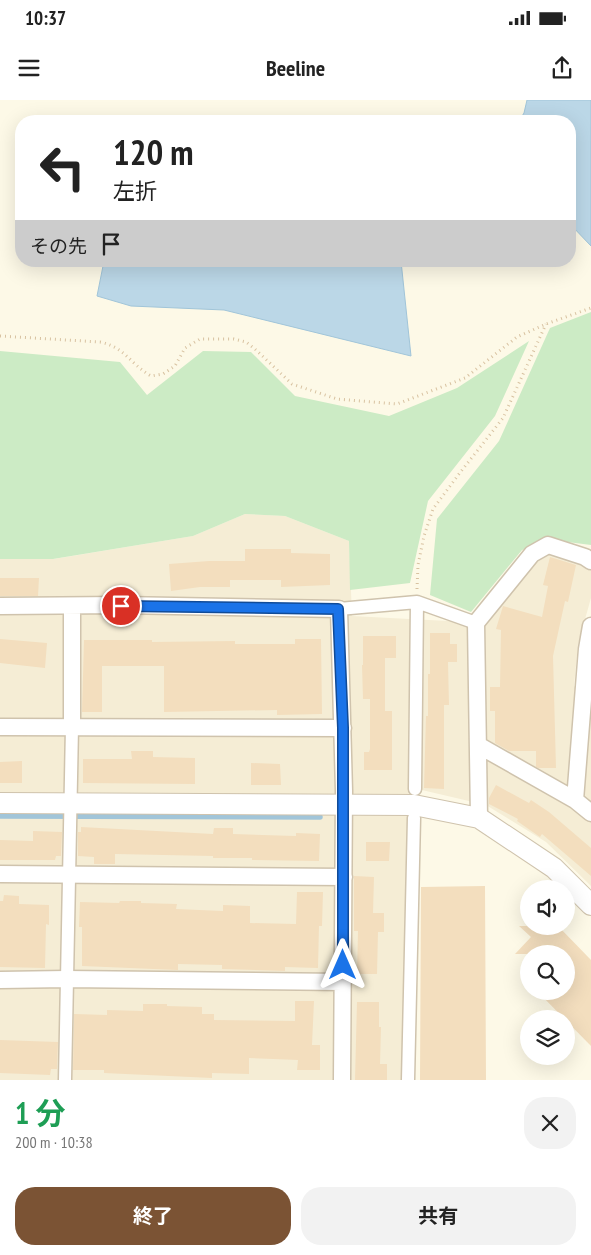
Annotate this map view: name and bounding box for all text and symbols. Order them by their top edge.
text: 10:37 [25,6,66,30]
icon: menu [15,54,43,82]
text: Beeline [266,54,325,82]
icon: share [548,54,576,82]
text: 120 m [113,129,194,175]
icon: left [30,135,95,200]
text: 左折 [113,177,157,205]
icon: arrive [97,230,125,258]
text: その先 [30,234,87,258]
pin [100,585,142,627]
icon: arrive [107,592,135,620]
map controls [520,880,575,1065]
button: sound [520,880,575,935]
position arrow [316,938,368,990]
button: search [520,945,575,1000]
button: layers [520,1010,575,1065]
text: 1 分 [15,1093,66,1132]
button: close [524,1097,576,1149]
text: 200 m · 10:38 [15,1132,93,1152]
button: 終了 [15,1187,291,1245]
button: 共有 [301,1187,576,1245]

